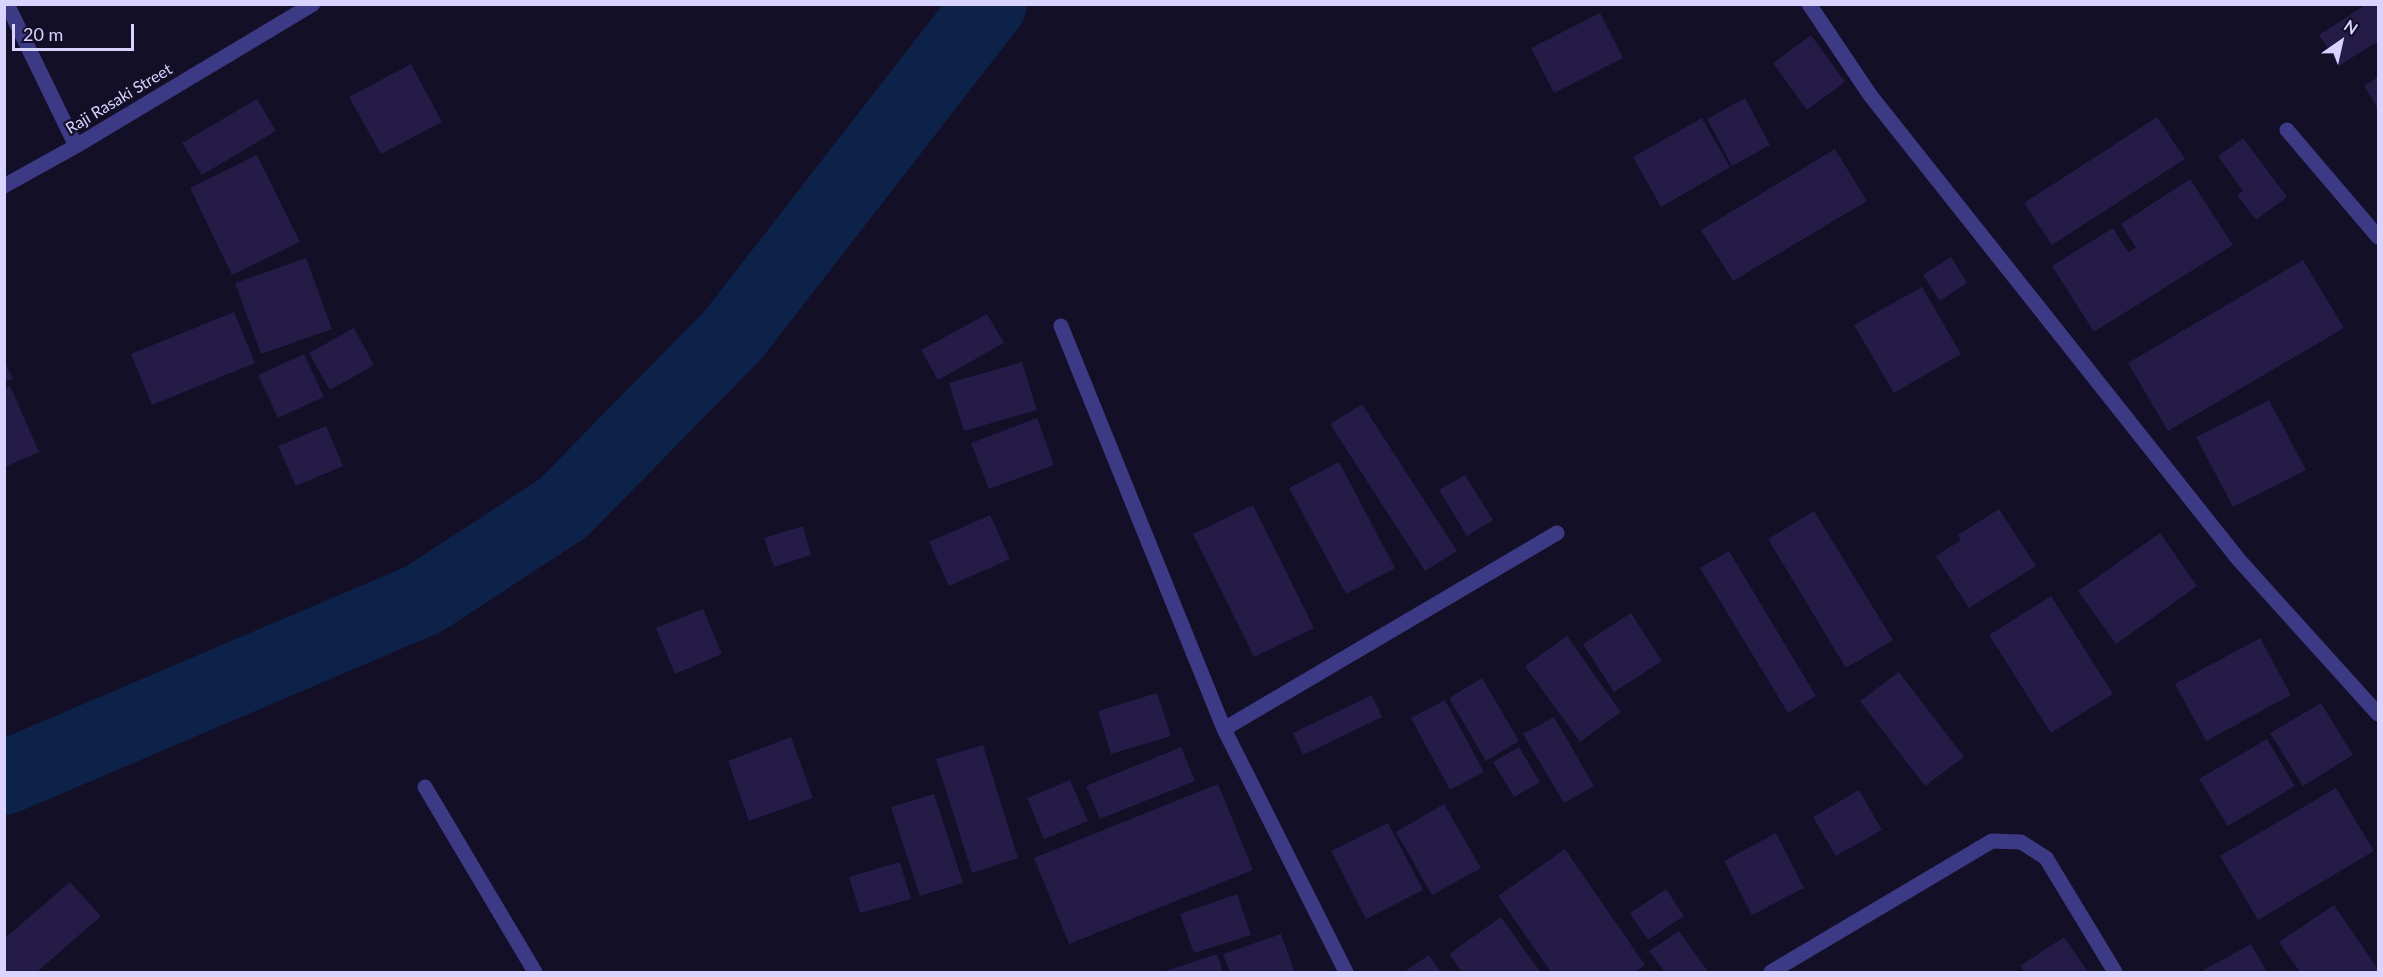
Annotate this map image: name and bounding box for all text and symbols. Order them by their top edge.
scale bar [15,12,136,50]
north arrow [2311,12,2371,72]
text: N [2341,15,2362,38]
text: 20 m [23,23,63,45]
street label: Raji Rasaki Street [62,60,176,138]

